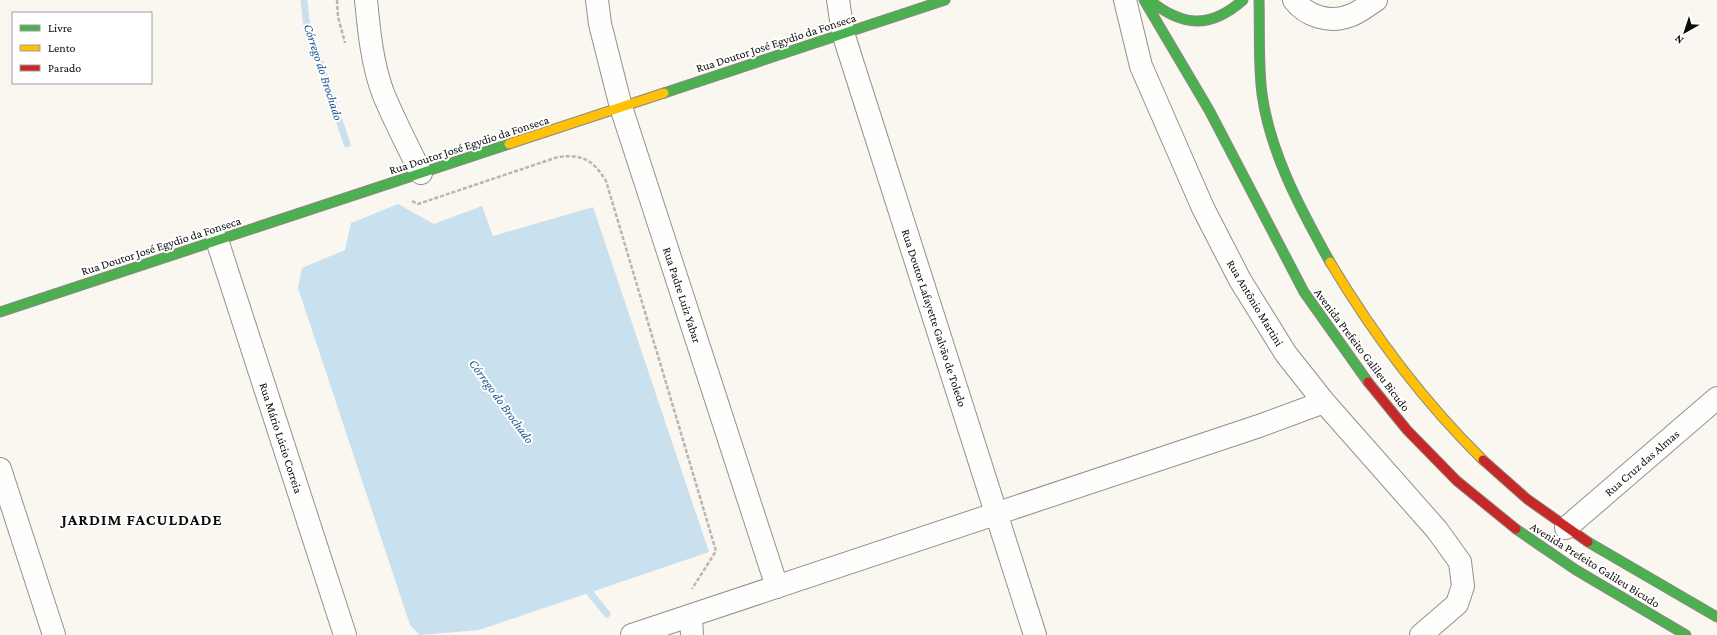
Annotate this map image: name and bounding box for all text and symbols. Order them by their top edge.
street label: Rua Doutor José Egydio da Fonseca [694,10,858,75]
legend [12,12,152,84]
north arrow [1665,12,1705,52]
text: Livre [48,21,72,35]
water label: Córrego do Brochado [301,22,346,123]
text: N [1672,32,1685,47]
text: Lento [48,41,76,55]
text: Parado [48,61,81,75]
street label: Rua Doutor José Egydio da Fonseca [387,112,551,177]
street label: Rua Doutor José Egydio da Fonseca [79,213,243,278]
street label: Rua Doutor Lafayette Galvão de Toledo [899,227,969,409]
street label: Rua Padre Luiz Yabar [660,245,704,345]
street label: Rua Antônio Martini [1224,257,1286,349]
street label: Avenida Prefeito Galileu Bicudo [1311,286,1413,414]
water label: Córrego do Brochado [466,356,537,447]
street label: Rua Mário Lúcio Correia [256,381,306,496]
street label: Rua Cruz das Almas [1602,427,1682,499]
district label: JARDIM FACULDADE [59,511,223,528]
street label: Avenida Prefeito Galileu Bicudo [1528,519,1662,611]

